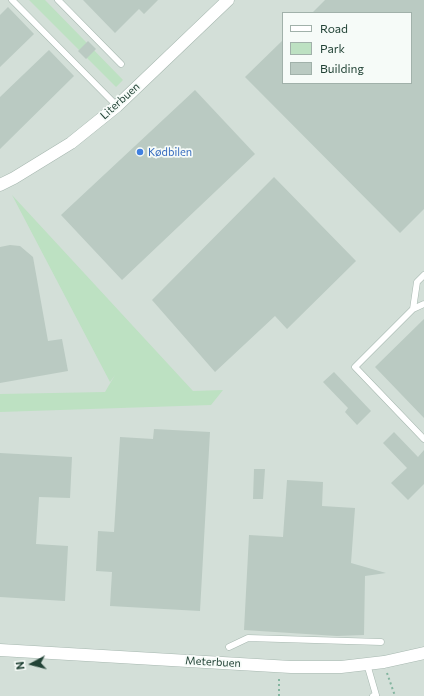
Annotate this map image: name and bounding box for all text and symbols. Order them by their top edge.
legend [282,12,412,84]
text: Road [320,21,348,35]
text: Park [320,41,345,55]
text: Building [320,61,364,75]
street label: Literbuen [98,80,142,122]
place label: Kødbilen [148,145,192,159]
marker: Kødbilen [135,147,145,157]
north arrow [12,644,52,684]
street label: Meterbuen [185,654,241,670]
text: N [13,661,27,670]

